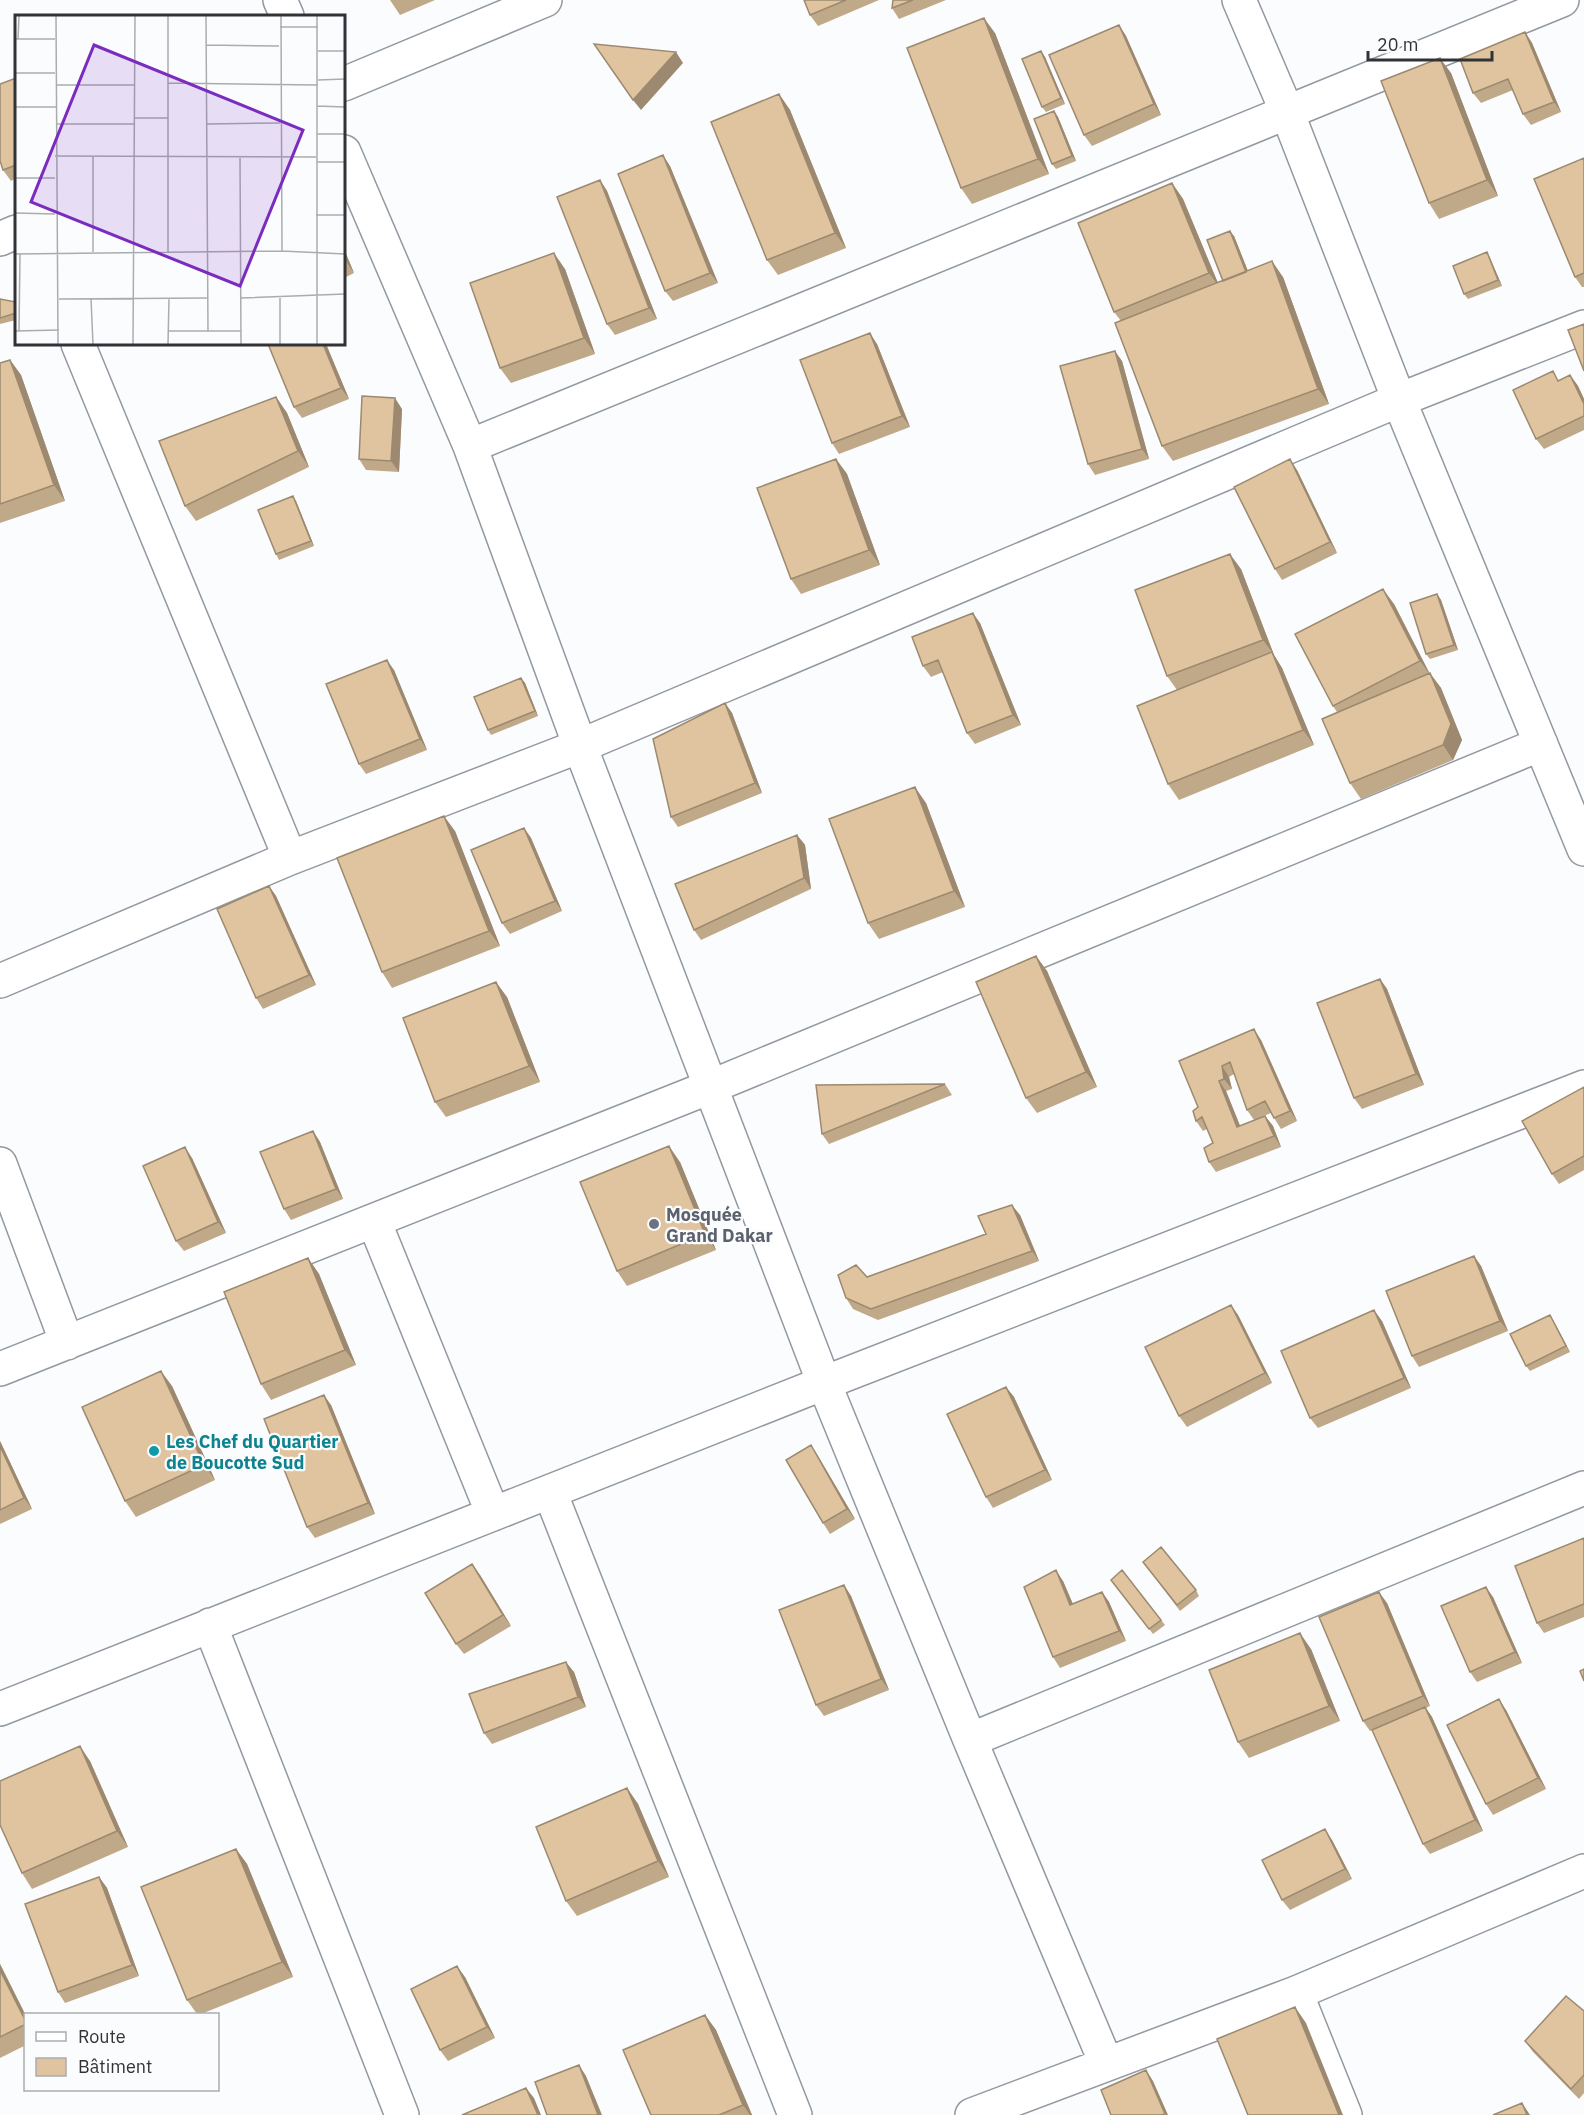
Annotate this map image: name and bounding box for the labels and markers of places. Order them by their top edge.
place label: Mosquée Grand Dakar [666,1203,773,1247]
marker: Mosquée Grand Dakar [647,1217,661,1231]
place label: Les Chef du Quartier de Boucotte Sud [166,1430,339,1474]
marker: Les Chef du Quartier de Boucotte Sud [147,1444,161,1458]

